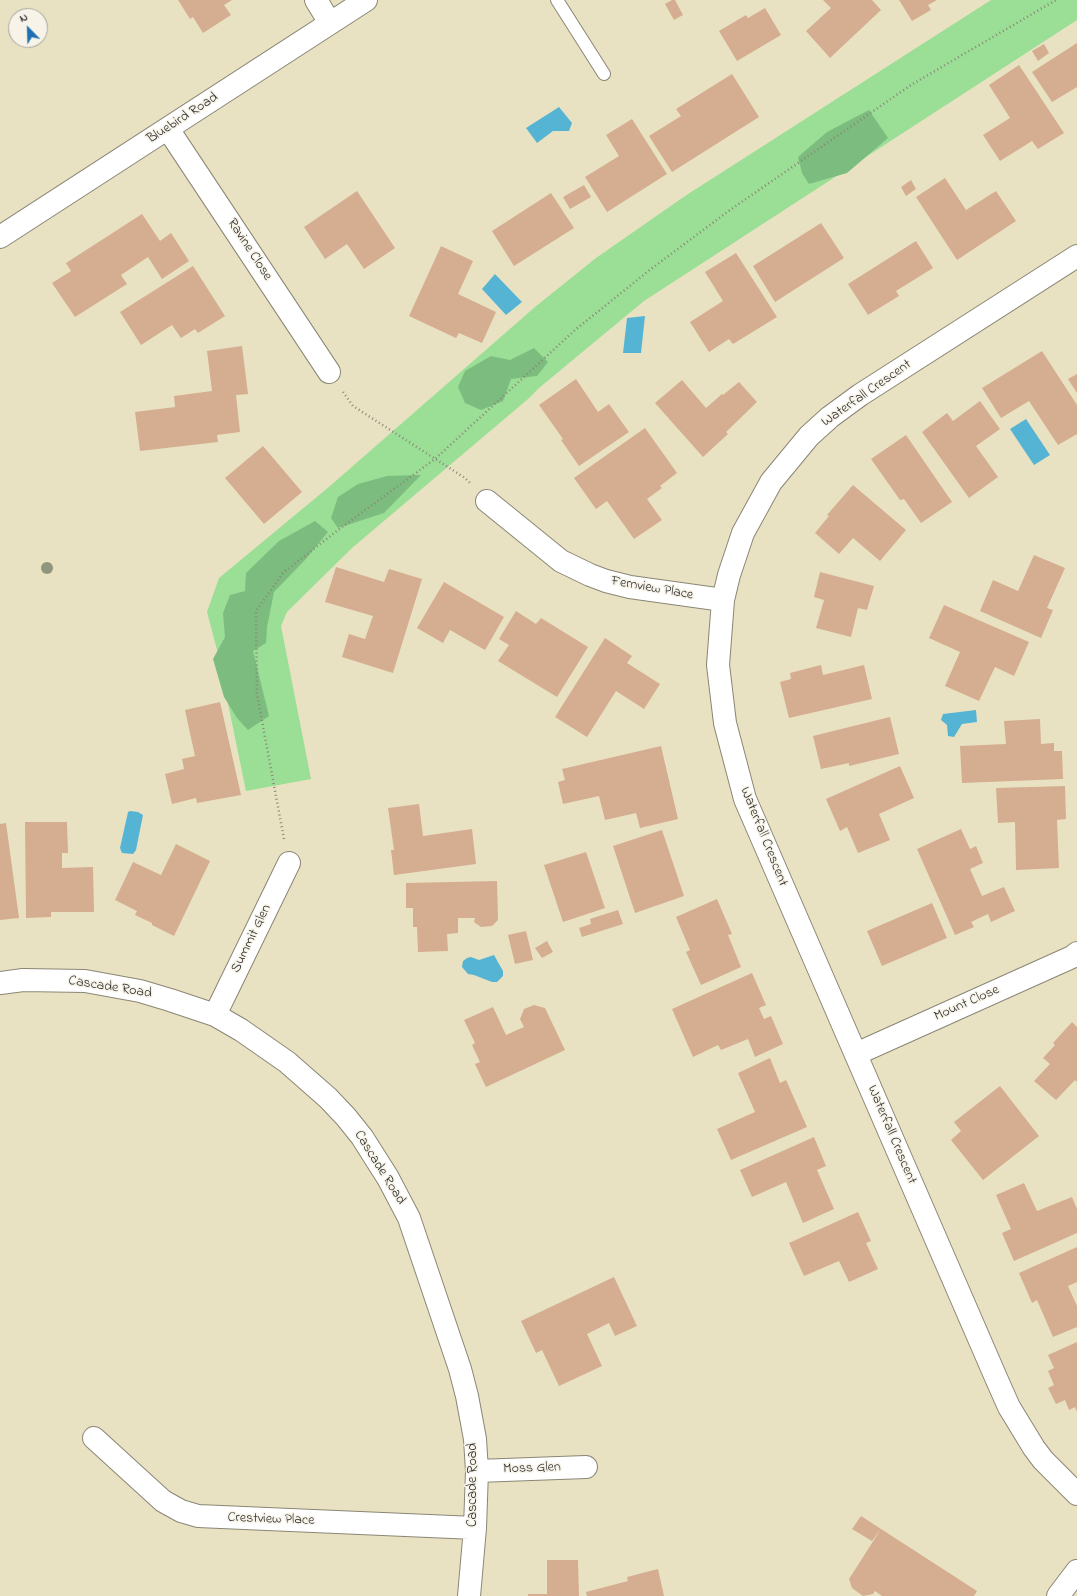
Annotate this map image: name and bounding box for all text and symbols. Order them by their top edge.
north arrow [8,8,48,48]
text: N [17,9,30,27]
street label: Bluebird Road [144,90,222,148]
street label: Ravine Close [223,216,275,284]
street label: Waterfall Crescent [819,357,915,431]
street label: Fernview Place [610,574,694,604]
street label: Waterfall Crescent [735,785,791,889]
street label: Summit Glen [228,902,276,976]
street label: Cascade Road [67,973,153,1003]
street label: Mount Close [932,982,1002,1026]
street label: Waterfall Crescent [863,1083,919,1187]
street label: Cascade Road [350,1128,408,1208]
street label: Cascade Road [466,1443,482,1527]
street label: Moss Glen [503,1460,561,1478]
street label: Crestview Place [227,1510,315,1530]

